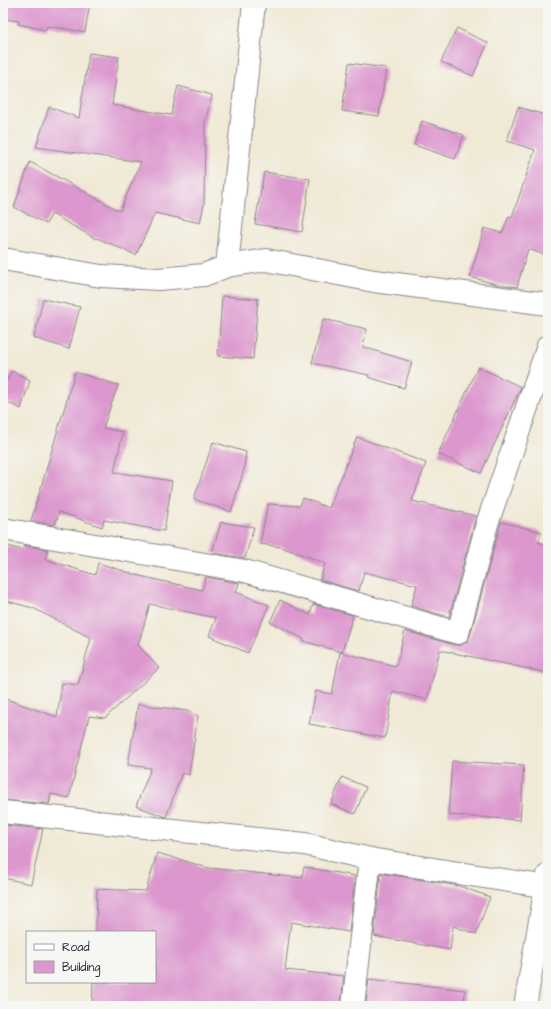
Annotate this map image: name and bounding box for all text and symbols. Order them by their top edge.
legend [26,931,156,983]
text: Road [62,939,90,956]
text: Building [62,959,100,977]

